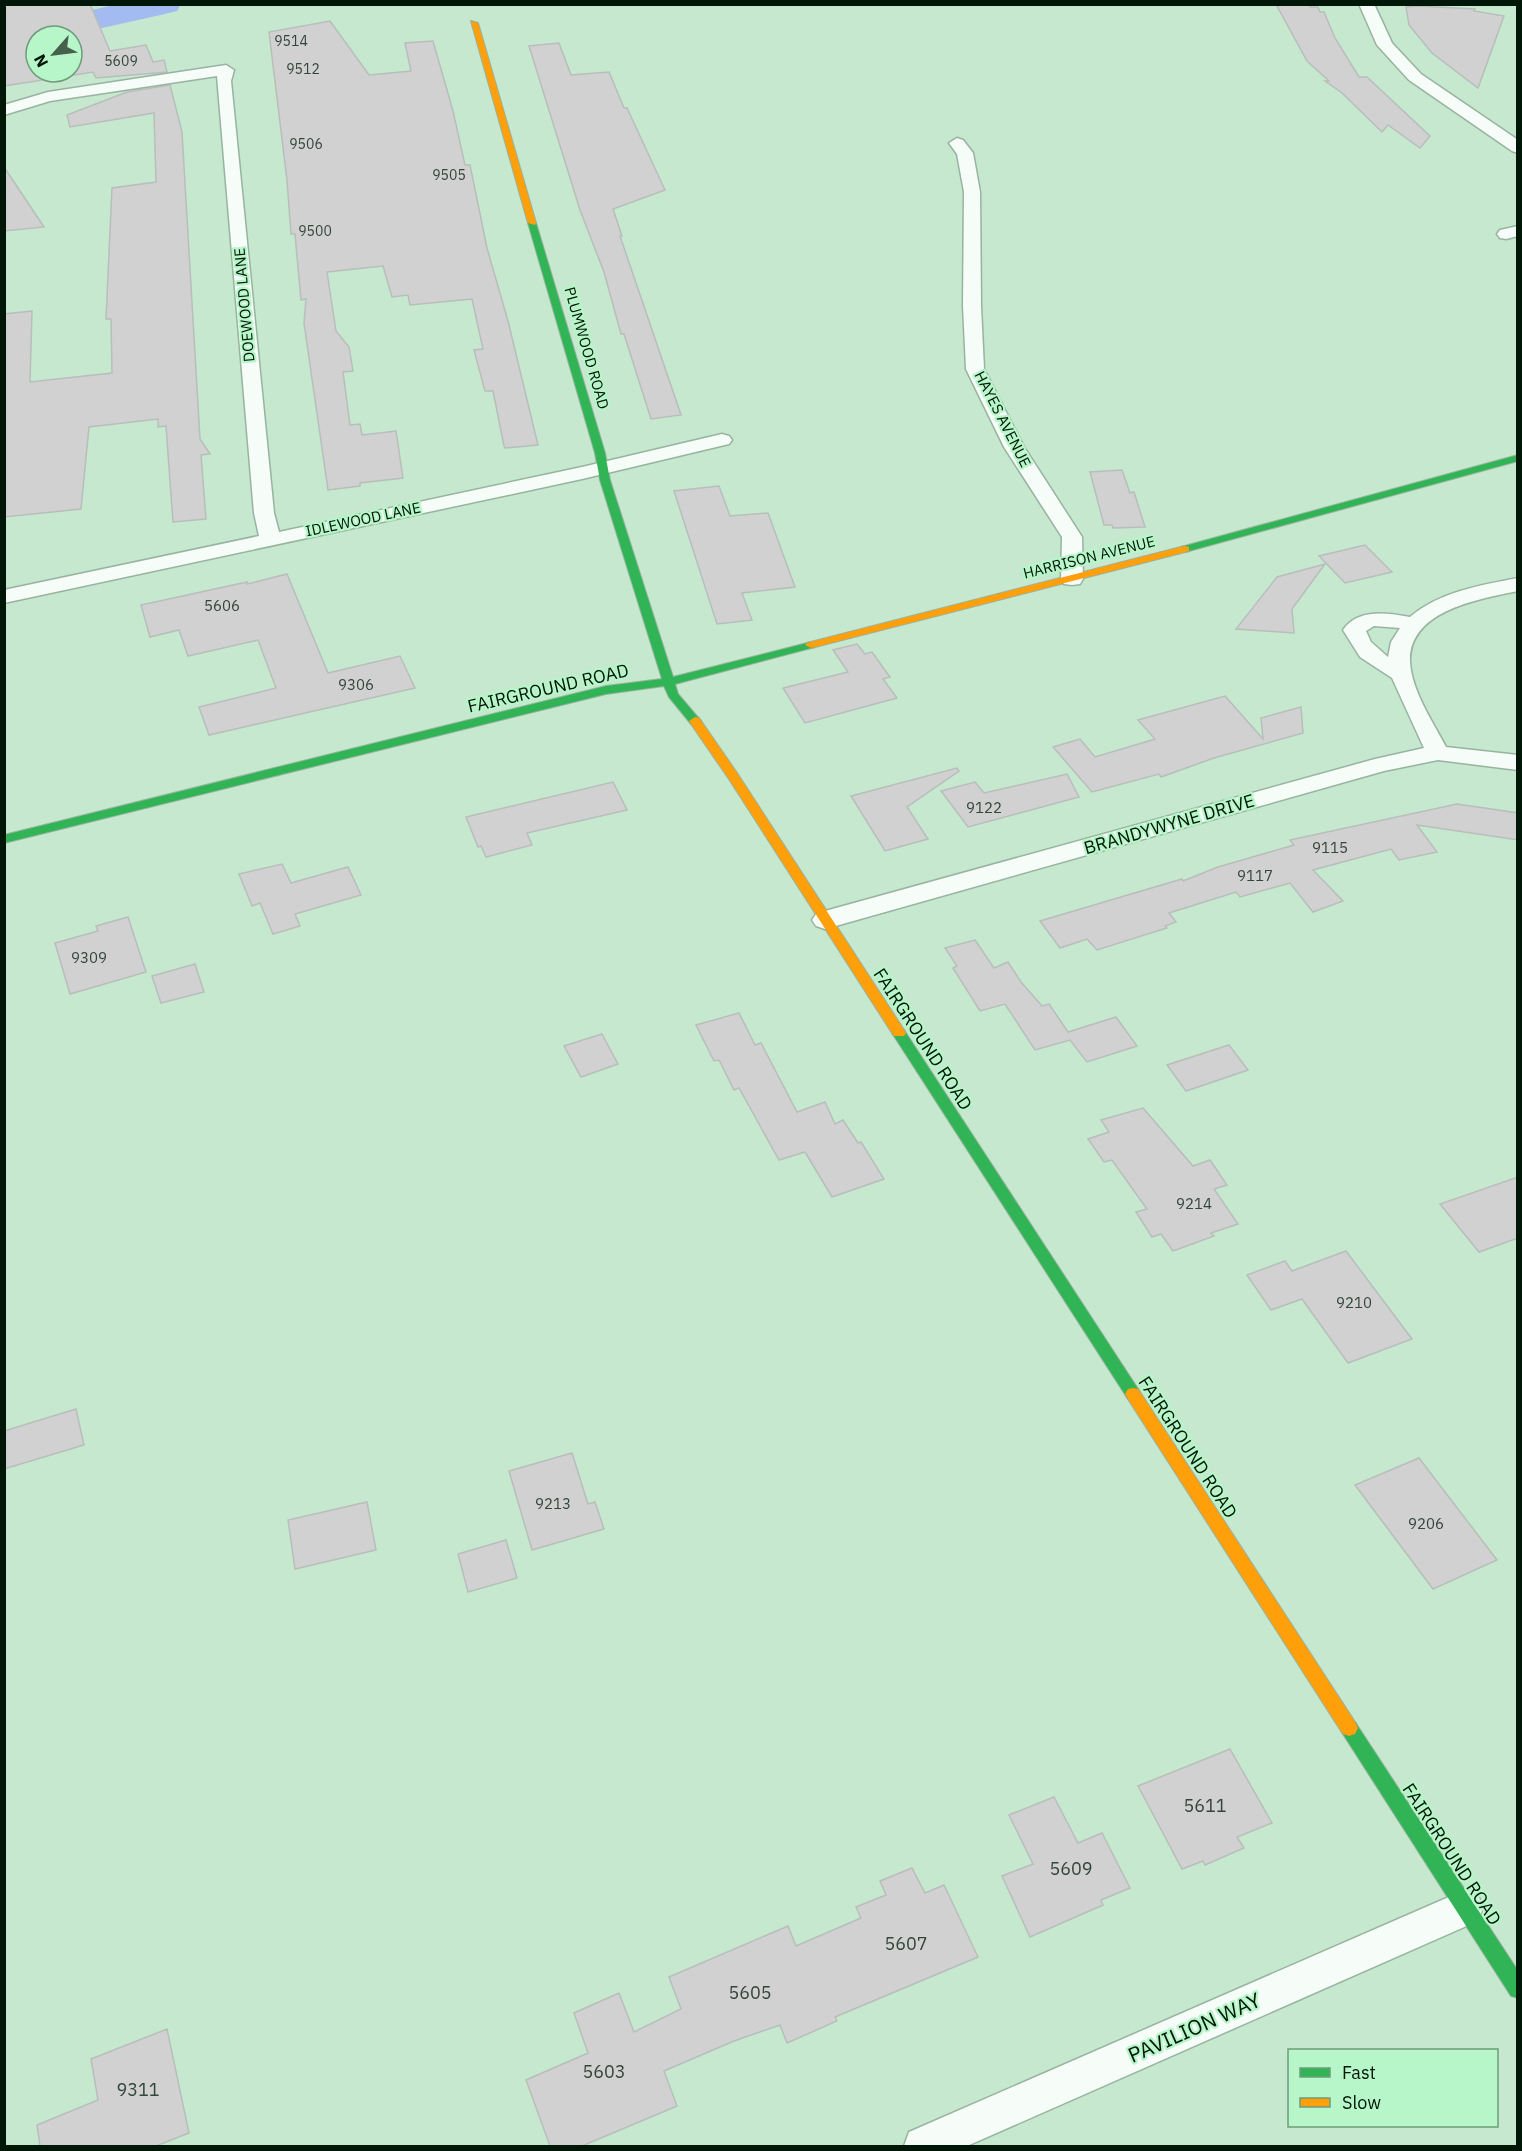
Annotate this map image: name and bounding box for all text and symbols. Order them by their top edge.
north arrow [24,24,84,84]
house number: 9514 [274,32,308,50]
text: N [29,51,52,71]
house number: 5609 [104,52,138,70]
house number: 9512 [286,60,320,78]
house number: 9506 [289,135,323,153]
house number: 9505 [432,166,466,184]
house number: 9500 [298,222,332,240]
street label: DOEWOOD LANE [230,247,258,363]
street label: PLUMWOOD ROAD [560,285,614,411]
street label: HAYES AVENUE [971,368,1035,470]
street label: IDLEWOOD LANE [304,498,422,540]
street label: HARRISON AVENUE [1021,531,1157,583]
house number: 5606 [204,596,240,615]
street label: FAIRGROUND ROAD [465,658,631,718]
house number: 9306 [338,675,374,694]
street label: BRANDYWYNE DRIVE [1081,789,1257,859]
house number: 9122 [966,798,1002,817]
house number: 9115 [1312,838,1348,857]
house number: 9117 [1237,866,1273,885]
house number: 9309 [71,948,107,967]
street label: FAIRGROUND ROAD [869,964,977,1114]
house number: 9214 [1176,1194,1212,1213]
house number: 9210 [1336,1293,1372,1312]
street label: FAIRGROUND ROAD [1134,1372,1242,1522]
house number: 9213 [535,1494,571,1513]
house number: 9206 [1408,1514,1444,1533]
street label: FAIRGROUND ROAD [1398,1779,1506,1929]
house number: 5611 [1183,1794,1227,1817]
house number: 5609 [1049,1857,1093,1880]
house number: 5607 [884,1932,928,1955]
house number: 5605 [728,1981,772,2004]
street label: PAVILION WAY [1123,1985,1265,2069]
legend [1288,2049,1498,2127]
house number: 5603 [582,2060,626,2083]
text: Fast [1342,2061,1376,2084]
house number: 9311 [116,2078,160,2101]
text: Slow [1342,2091,1381,2114]

